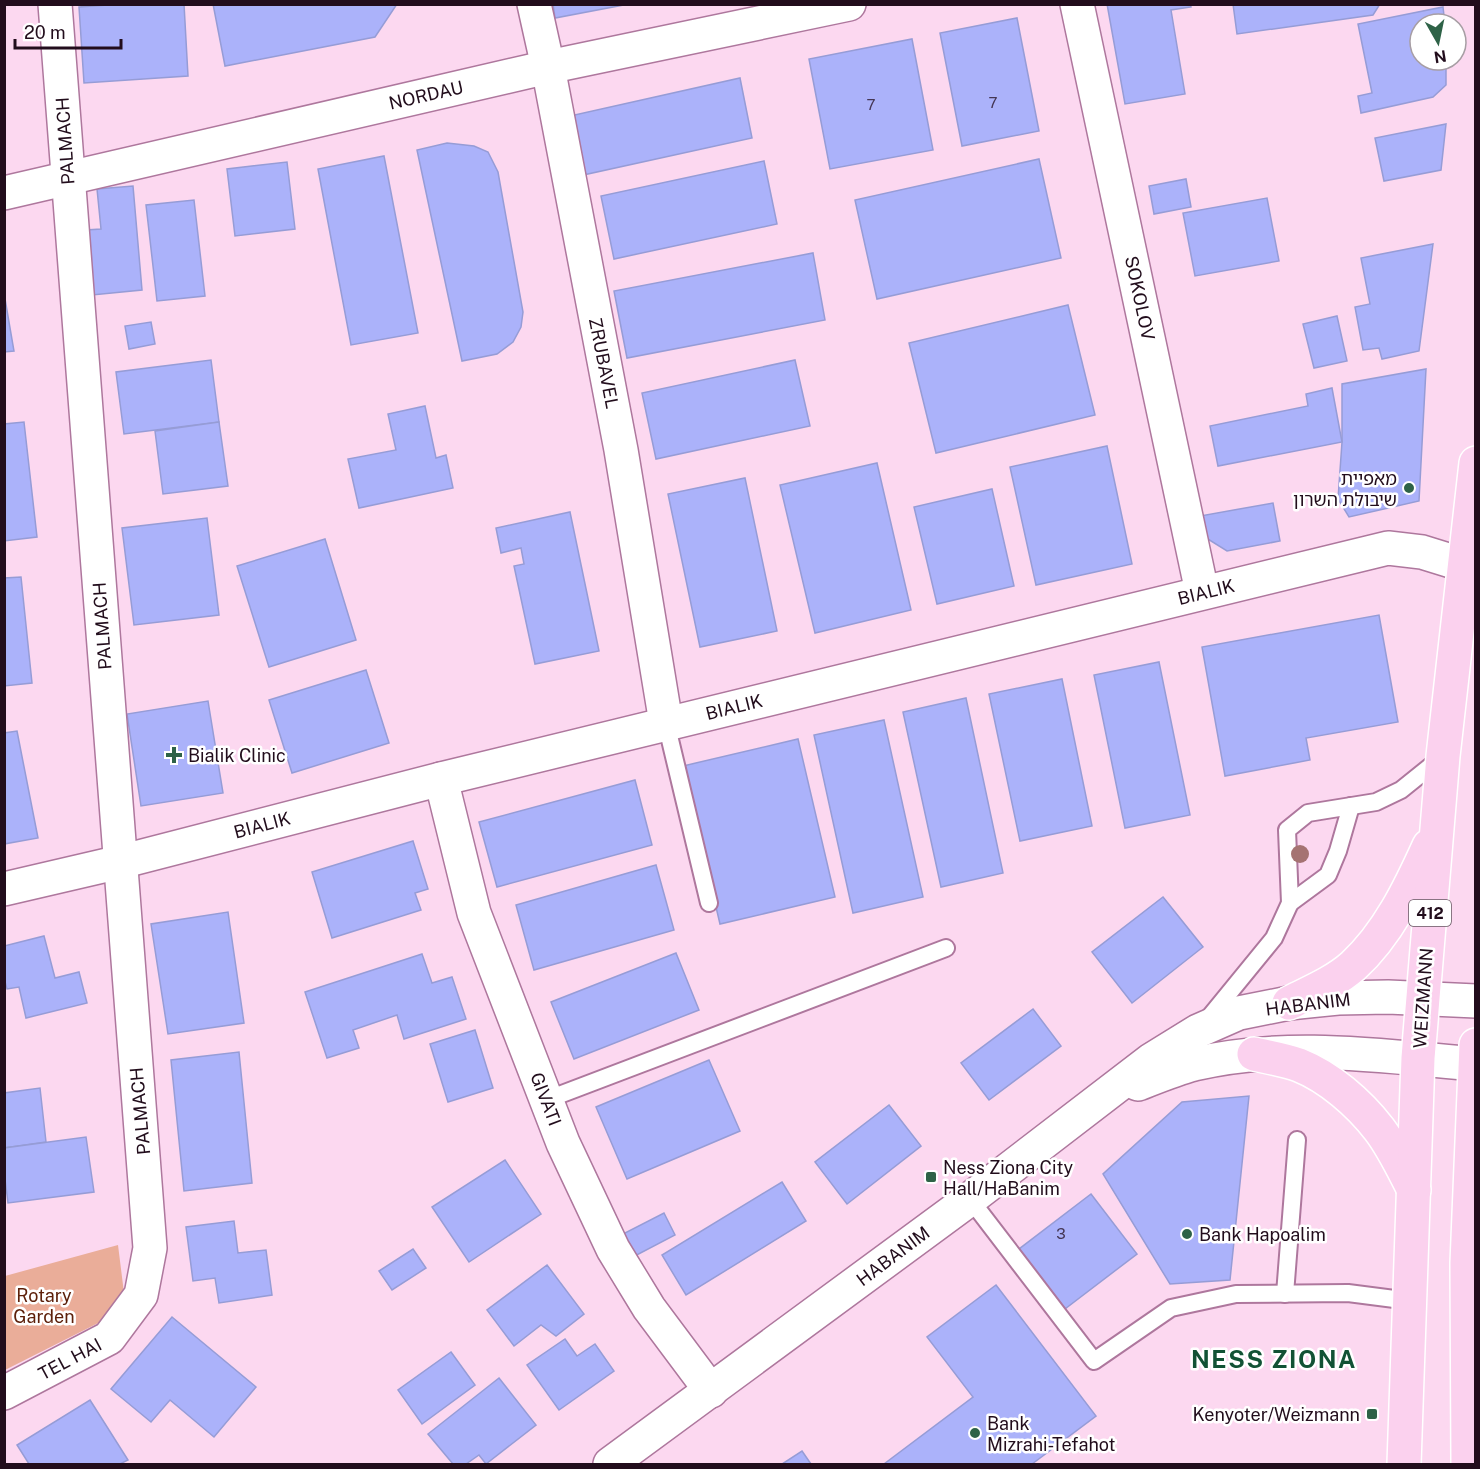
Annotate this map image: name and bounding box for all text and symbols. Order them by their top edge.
scale bar [15,12,122,50]
north arrow [1408,12,1468,72]
text: 20 m [24,22,66,43]
text: N [1433,46,1448,67]
street label: NORDAU [387,76,465,114]
house number: 7 [988,94,998,111]
street label: PALMACH [51,96,79,186]
house number: 7 [866,96,876,113]
street label: SOKOLOV [1121,254,1159,342]
street label: ZRUBAVEL [585,316,623,410]
place label: מאפיית שיבולת השרון [1293,468,1397,510]
marker: מאפיית שיבולת השרון [1402,481,1416,495]
street label: BIALIK [1175,575,1237,609]
street label: PALMACH [88,581,116,671]
street label: BIALIK [703,690,765,724]
place label: Bialik Clinic [188,745,286,766]
marker: Bialik Clinic [165,746,183,764]
street label: BIALIK [231,807,293,843]
road number: 412 [1409,900,1451,926]
street label: WEIZMANN [1409,947,1437,1049]
street label: HABANIM [1264,988,1352,1020]
street label: PALMACH [126,1066,154,1156]
street label: GIVATI [526,1069,566,1129]
place label: Ness Ziona City Hall/HaBanim [943,1157,1073,1199]
marker: Ness Ziona City Hall/HaBanim [924,1170,938,1184]
street label: HABANIM [852,1222,934,1290]
place label: Bank Hapoalim [1199,1224,1326,1245]
house number: 3 [1056,1225,1066,1242]
marker: Bank Hapoalim [1180,1227,1194,1241]
park label: Rotary Garden [13,1285,75,1327]
street label: TEL HAI [35,1334,105,1384]
district label: NESS ZIONA [1191,1345,1357,1373]
place label: Kenyoter/Weizmann [1193,1404,1360,1425]
marker: Kenyoter/Weizmann [1365,1407,1379,1421]
place label: Bank Mizrahi-Tefahot [987,1413,1116,1455]
marker: Bank Mizrahi-Tefahot [968,1426,982,1440]

